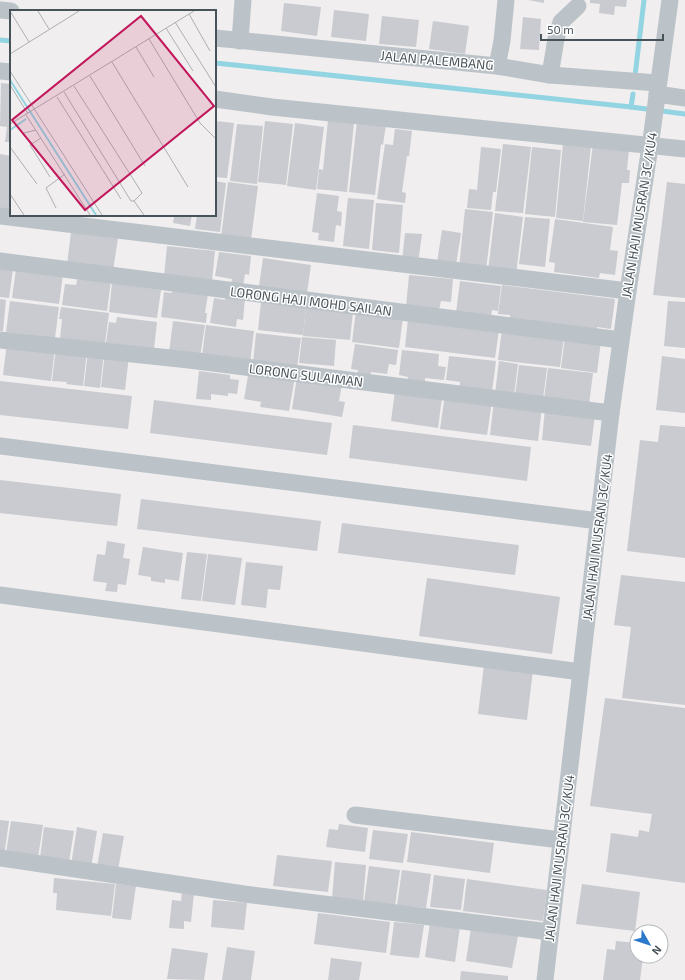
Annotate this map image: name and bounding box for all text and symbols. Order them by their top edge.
inset map [10,10,216,216]
scale bar [541,16,663,42]
text: 50 m [547,22,574,36]
street label: JALAN PALEMBANG [380,47,494,73]
street label: JALAN HAJI MUSRAN 3C/KU4 [618,131,660,299]
street label: LORONG HAJI MOHD SAILAN [229,283,393,319]
street label: LORONG SULAIMAN [248,360,364,390]
street label: JALAN HAJI MUSRAN 3C/KU4 [579,453,615,621]
street label: JALAN HAJI MUSRAN 3C/KU4 [541,774,577,942]
north arrow [629,924,669,964]
text: N [650,943,665,958]

